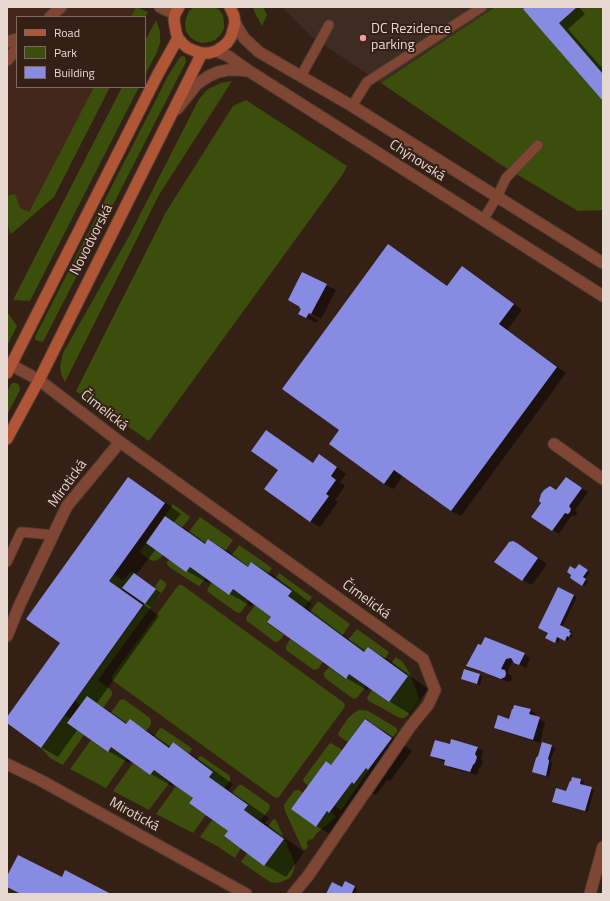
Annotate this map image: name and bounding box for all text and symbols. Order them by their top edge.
legend [16,16,146,88]
place label: DC Rezidence parking [371,22,451,54]
text: Road [54,23,80,42]
marker: DC Rezidence parking [358,33,368,43]
text: Park [54,43,77,62]
text: Building [54,63,95,82]
street label: Chýnovská [386,137,448,185]
street label: Novodvorská [67,202,117,278]
street label: Čimelická [77,387,131,435]
street label: Mirotická [45,457,91,511]
street label: Čimelická [339,577,393,623]
street label: Mirotická [106,794,162,836]

